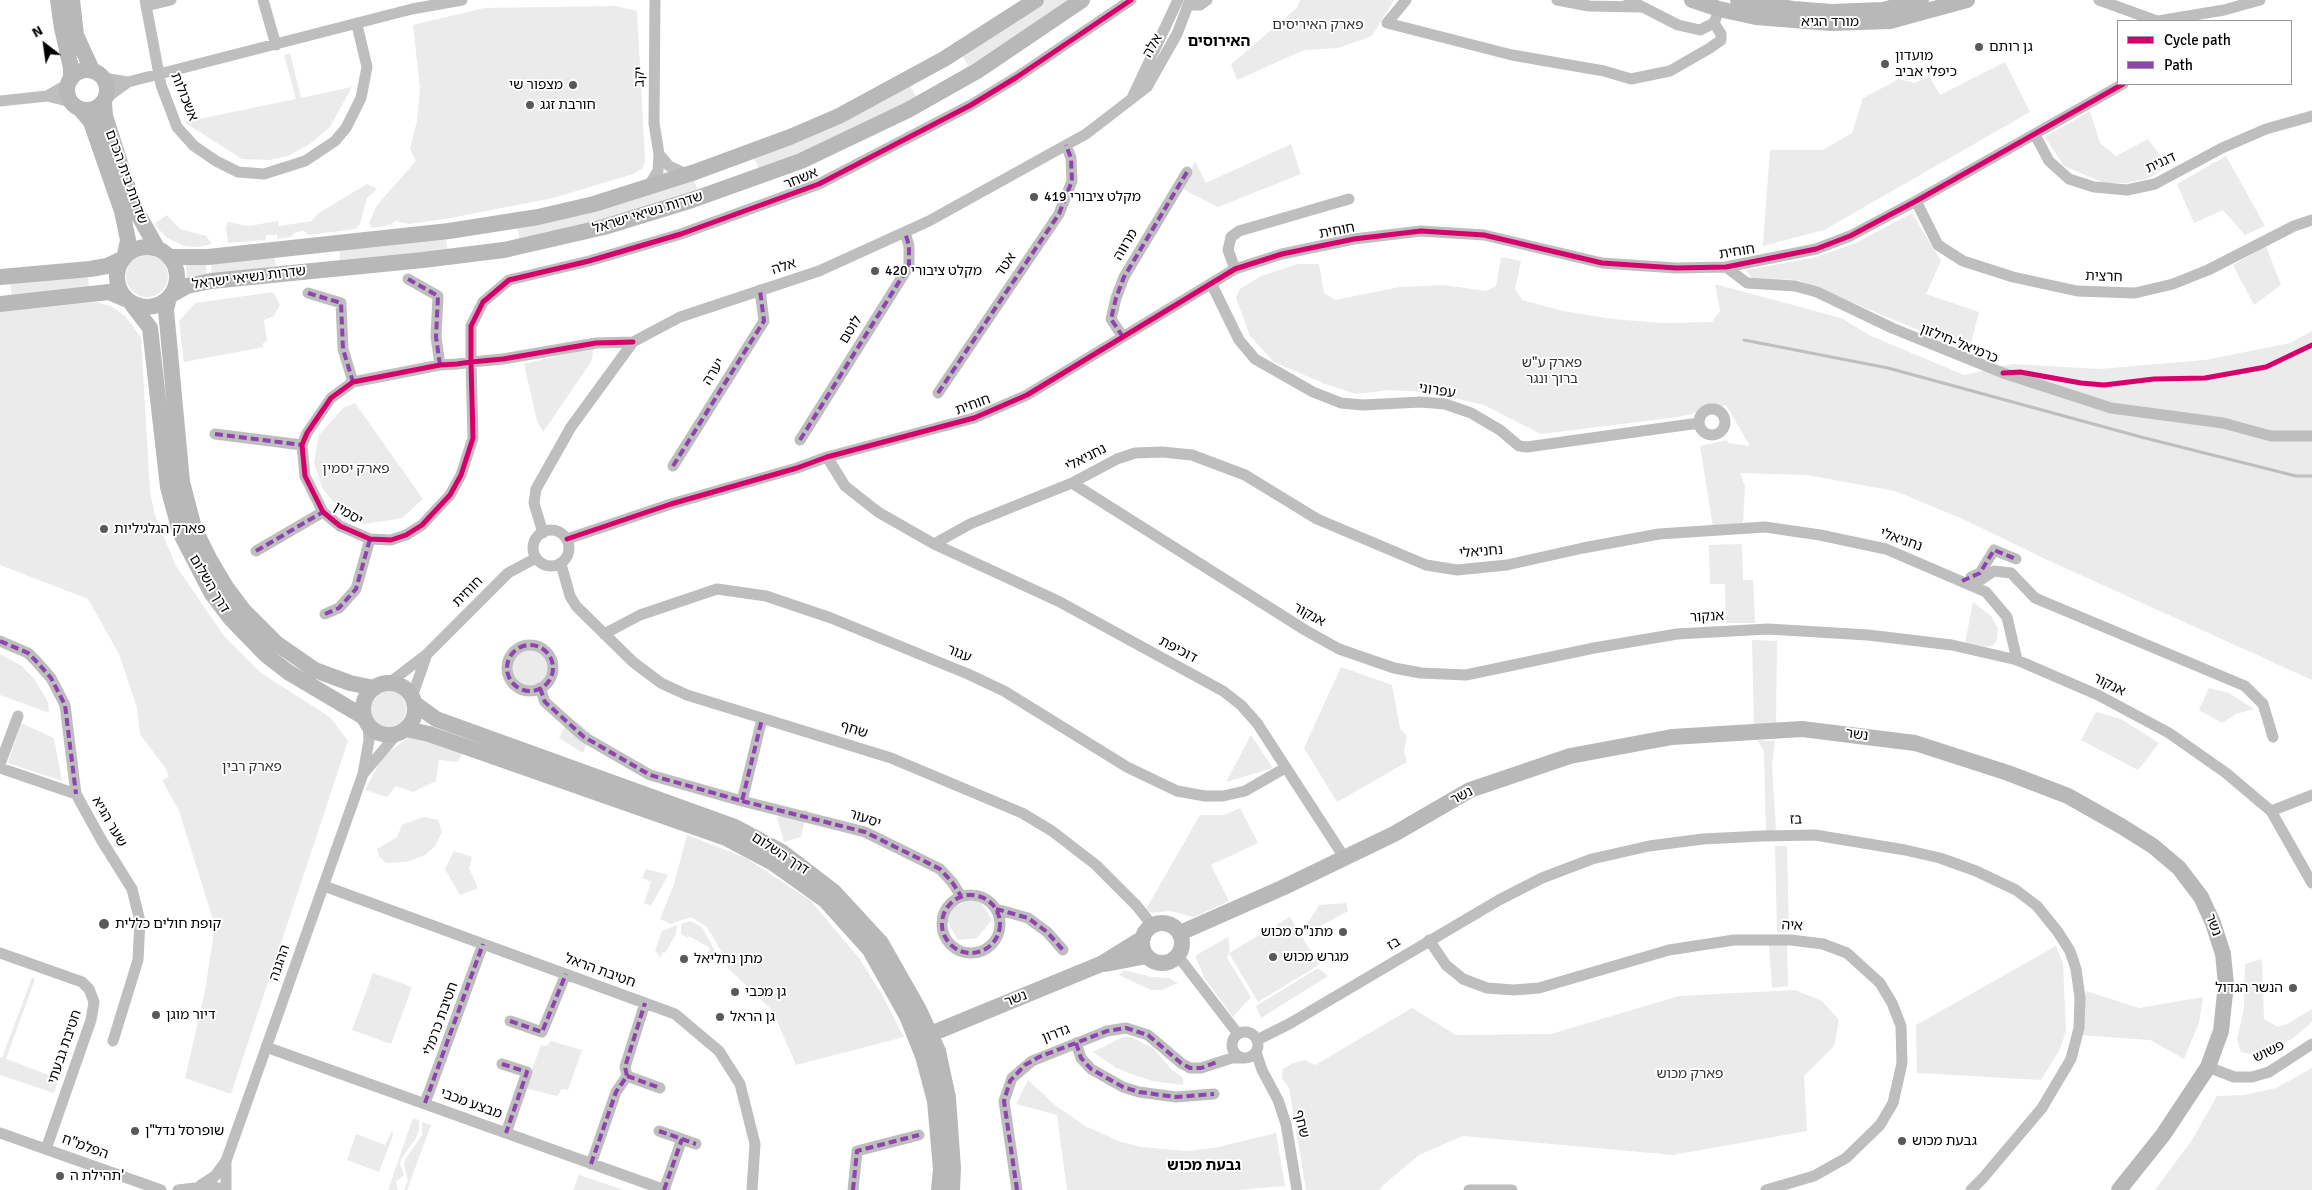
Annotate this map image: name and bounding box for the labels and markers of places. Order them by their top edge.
place label: גן רותם [1989,39,2033,55]
marker: גן רותם [1973,41,1985,53]
place label: מועדון כיפלי אביב [1895,48,1957,80]
marker: מועדון כיפלי אביב [1879,58,1891,70]
place label: מצפור שי [509,77,563,93]
marker: מצפור שי [567,79,579,91]
place label: חורבת זגג [540,97,596,113]
marker: חורבת זגג [524,99,536,111]
place label: מקלט ציבורי 419 [1044,189,1141,205]
marker: מקלט ציבורי 419 [1028,191,1040,203]
place label: מקלט ציבורי 420 [885,263,982,279]
marker: מקלט ציבורי 420 [869,265,881,277]
place label: פארק הגלגיליות [114,521,206,537]
marker: פארק הגלגיליות [98,523,110,535]
place label: קופת חולים כללית [115,916,221,932]
marker: קופת חולים כללית [97,917,111,931]
place label: מתנ"ס מכוש [1261,924,1333,940]
marker: מתנ"ס מכוש [1337,926,1349,938]
place label: מגרש מכוש [1283,949,1349,965]
place label: מתן נחליאל [694,951,763,967]
marker: מגרש מכוש [1267,951,1279,963]
marker: מתן נחליאל [678,953,690,965]
place label: הנשר הגדול [2215,980,2283,996]
marker: הנשר הגדול [2287,982,2299,994]
place label: גן מכבי [745,984,786,1000]
marker: גן מכבי [729,986,741,998]
place label: דיור מוגן [166,1007,215,1023]
marker: דיור מוגן [150,1009,162,1021]
place label: גן הראל [730,1009,775,1025]
marker: גן הראל [714,1011,726,1023]
place label: שופרסל נדל"ן [145,1123,224,1139]
marker: שופרסל נדל"ן [129,1125,141,1137]
place label: גבעת מכוש [1912,1133,1977,1149]
marker: גבעת מכוש [1896,1135,1908,1147]
place label: תהילת ה' [70,1168,124,1184]
marker: תהילת ה' [54,1170,66,1182]

